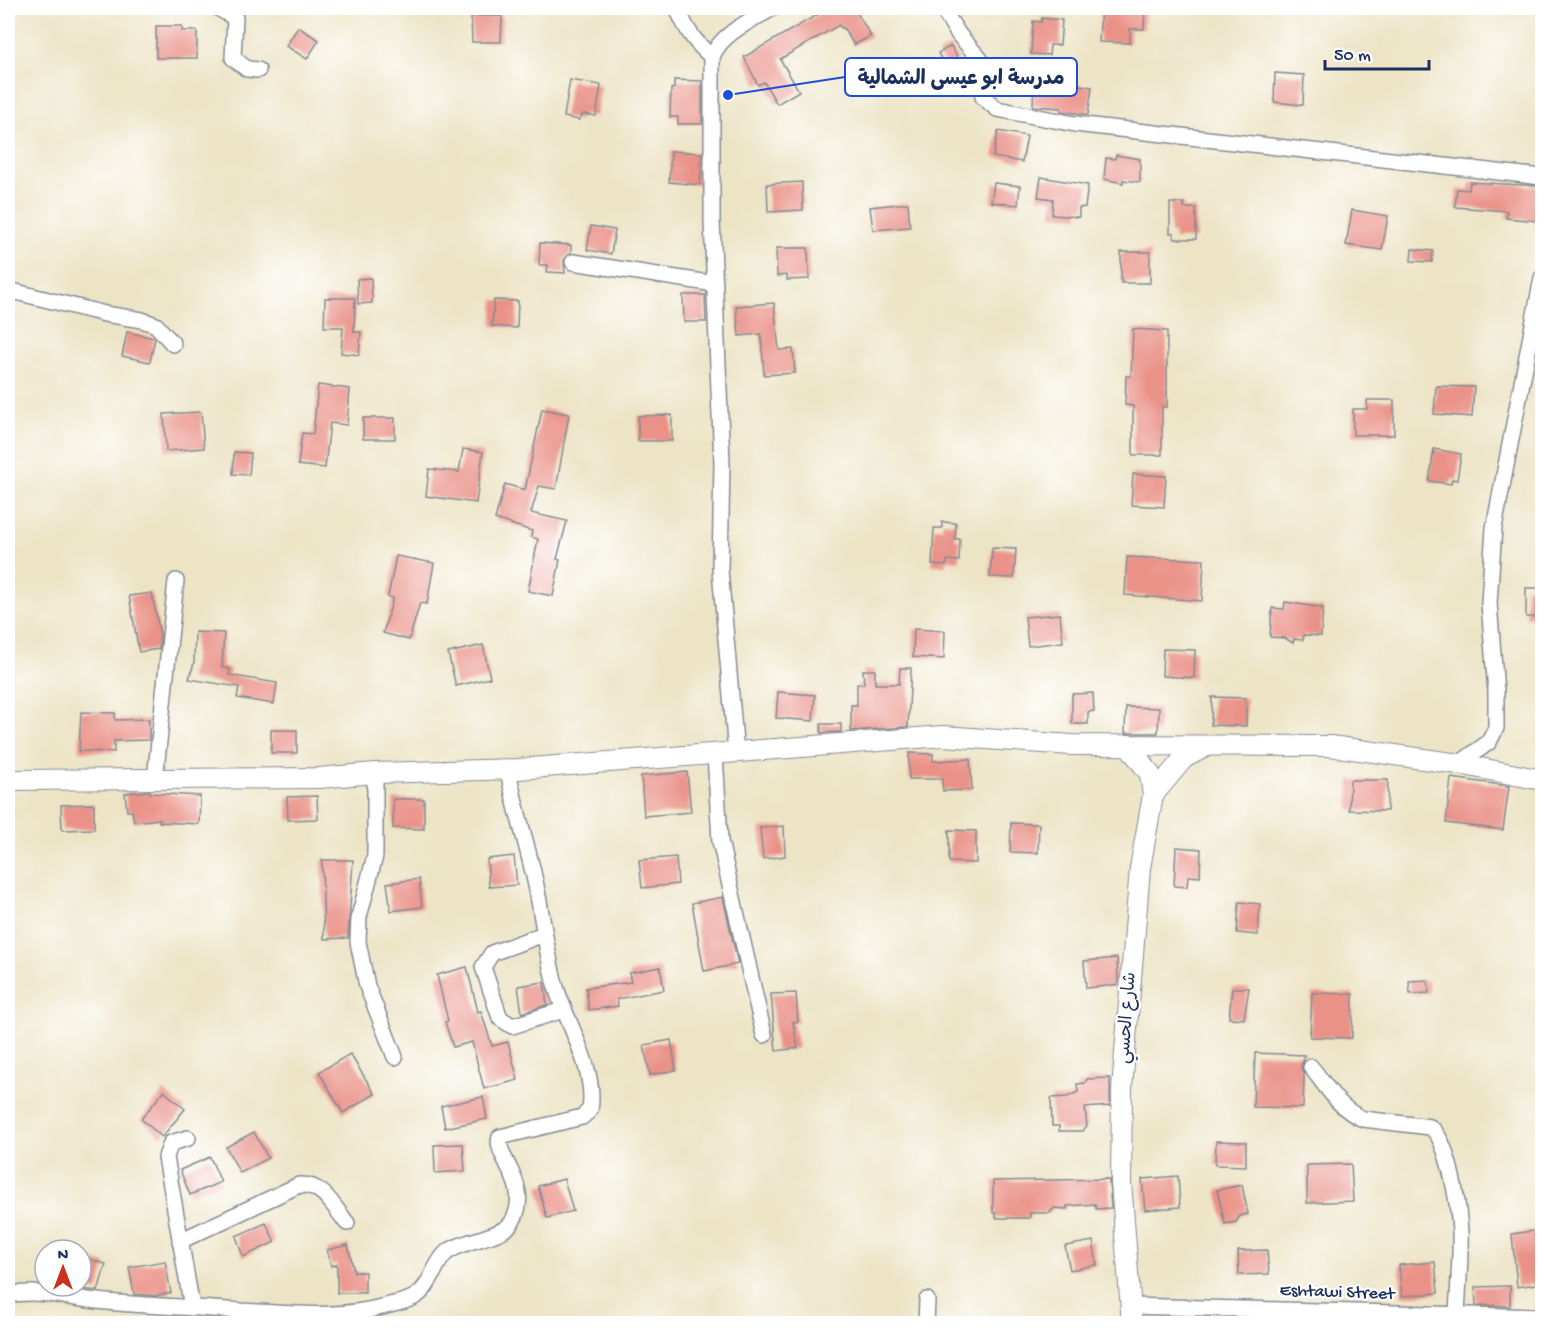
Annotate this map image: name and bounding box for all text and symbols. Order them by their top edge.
scale bar [1325,33,1428,71]
text: 50 m [1334,46,1371,67]
callout: مدرسة ابو عيسى الشمالية [845,58,1077,96]
text: مدرسة ابو عيسى الشمالية [857,68,1065,92]
street label: شارع الحسي [1114,971,1145,1065]
north arrow [33,1238,93,1298]
text: N [58,1247,69,1266]
street label: Eshtawi Street [1279,1281,1396,1306]

